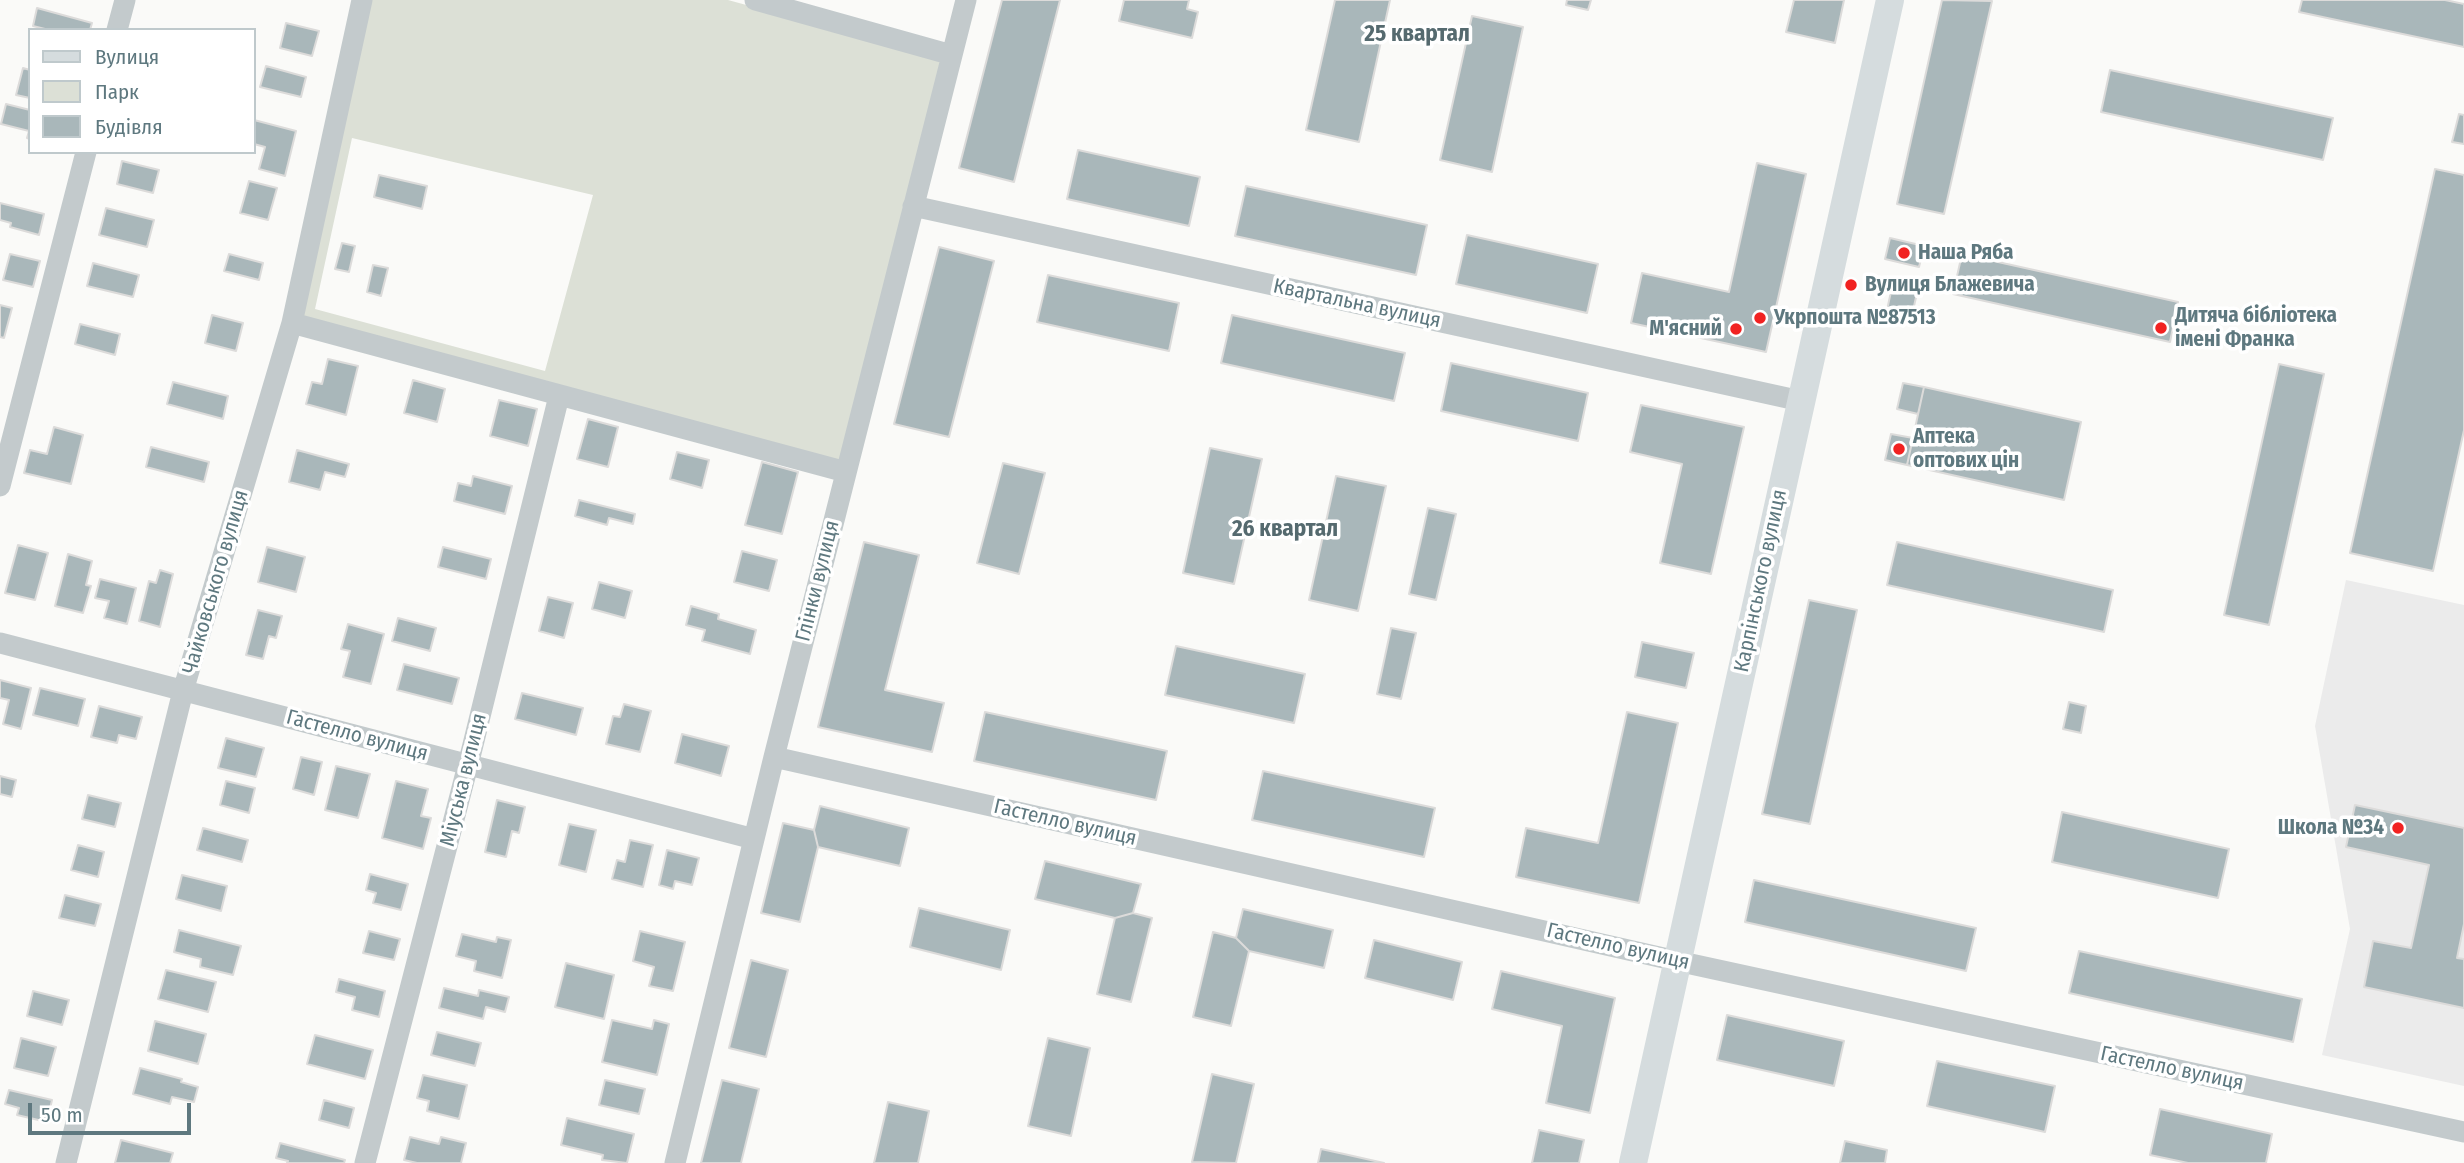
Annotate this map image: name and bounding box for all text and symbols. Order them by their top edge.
district label: 25 квартал [1364,21,1470,49]
legend [28,28,256,154]
text: Вулиця [95,44,159,70]
text: Парк [95,79,139,105]
text: Будівля [95,114,163,140]
place label: Наша Ряба [1918,240,2013,266]
marker: Наша Ряба [1896,245,1912,261]
place label: Вулиця Блажевича [1865,272,2035,298]
street label: Квартальна вулиця [1271,274,1443,334]
marker: Вулиця Блажевича [1843,277,1859,293]
place label: Дитяча бібліотека імені Франка [2175,303,2337,353]
place label: Укрпошта №87513 [1774,305,1936,331]
marker: Укрпошта №87513 [1752,310,1768,326]
place label: М'ясний [1649,316,1722,342]
marker: Дитяча бібліотека імені Франка [2153,320,2169,336]
marker: М'ясний [1728,321,1744,337]
place label: Аптека оптових цін [1913,424,2019,474]
marker: Аптека оптових цін [1891,441,1907,457]
street label: Чайковського вулиця [178,487,254,677]
street label: Карпінського вулиця [1729,487,1793,675]
district label: 26 квартал [1232,516,1338,544]
street label: Глінки вулиця [791,518,845,644]
street label: Гастелло вулиця [283,705,431,767]
street label: Міуська вулиця [435,711,493,849]
street label: Гастелло вулиця [991,794,1139,852]
place label: Школа №34 [2278,815,2384,841]
marker: Школа №34 [2390,820,2406,836]
street label: Гастелло вулиця [1544,918,1692,976]
street label: Гастелло вулиця [2098,1042,2246,1096]
scale bar [32,1090,194,1134]
text: 50 m [41,1102,83,1128]

